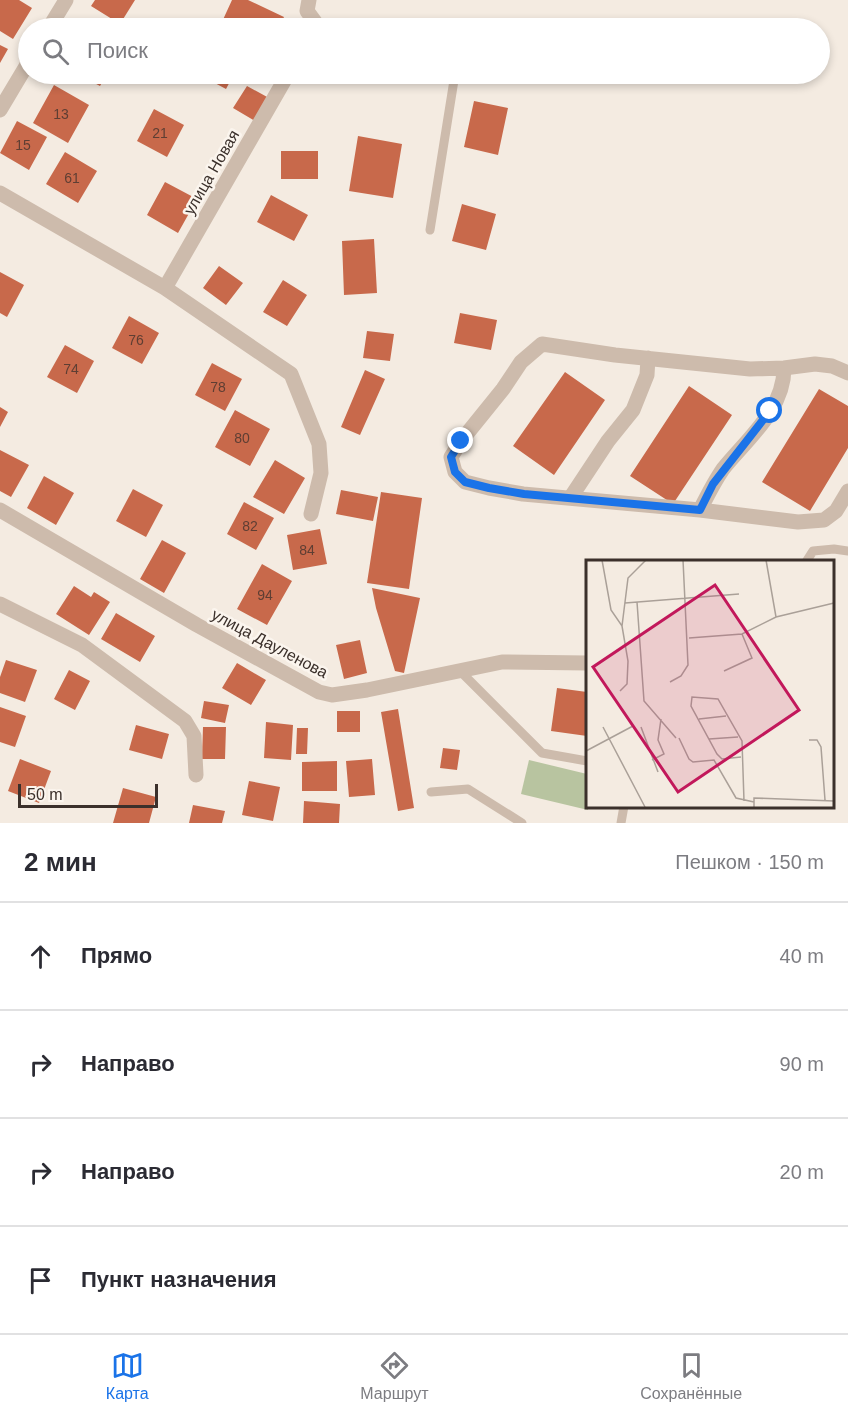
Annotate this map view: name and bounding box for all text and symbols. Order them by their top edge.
search box [18,18,830,84]
icon: search [39,35,72,68]
text: Поиск [87,38,148,63]
house number: 13 [53,106,69,122]
house number: 21 [152,125,168,141]
street label: улица Новая [180,127,242,218]
house number: 15 [15,137,31,153]
house number: 61 [64,170,80,186]
house number: 76 [128,332,144,348]
house number: 74 [63,361,79,377]
house number: 78 [210,379,226,395]
route start [756,397,782,423]
route end [447,427,473,453]
house number: 80 [234,430,250,446]
house number: 82 [242,518,258,534]
house number: 84 [299,542,315,558]
inset map [586,560,833,808]
house number: 94 [257,587,273,603]
street label: улица Дауленова [209,606,331,681]
scale bar [18,781,158,808]
text: 50 m [27,786,63,803]
text: 2 мин [24,847,97,877]
text: Пешком · 150 m [675,851,824,873]
icon: ahead [24,940,57,973]
text: Прямо [81,943,152,968]
text: 40 m [780,945,824,967]
icon: right [24,1048,57,1081]
text: Направо [81,1051,175,1076]
text: 90 m [780,1053,824,1075]
icon: right [24,1156,57,1189]
text: Направо [81,1159,175,1184]
text: 20 m [780,1161,824,1183]
icon: arrive [24,1264,57,1297]
text: Пункт назначения [81,1267,277,1292]
tab: Карта [106,1349,149,1403]
tab: Маршрут [360,1349,429,1403]
tab: Сохранённые [640,1349,742,1403]

